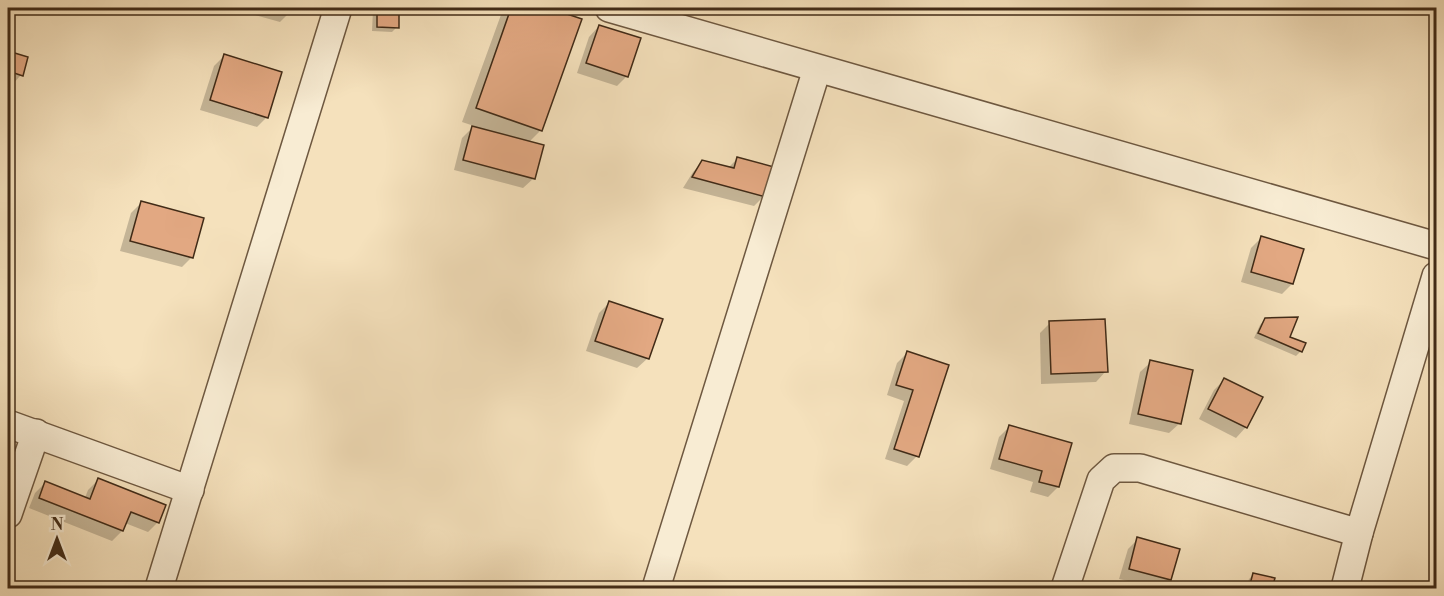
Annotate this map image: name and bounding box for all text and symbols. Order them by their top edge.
north arrow [27,509,87,569]
text: N [51,515,64,535]

